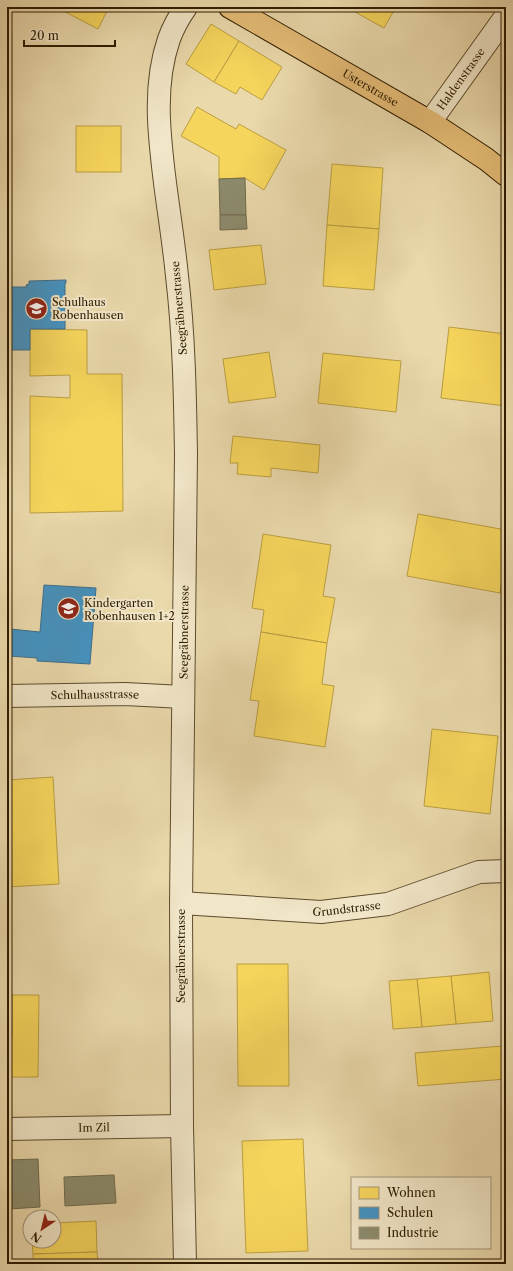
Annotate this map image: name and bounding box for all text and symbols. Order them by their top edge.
scale bar [24,22,115,48]
text: 20 m [30,28,59,43]
street label: Haldenstrasse [434,45,488,113]
street label: Usterstrasse [340,66,401,109]
street label: Seegräbnerstrasse [168,260,190,356]
school or university icon: Schulhaus Robenhausen [23,295,49,321]
place label: Schulhaus Robenhausen [52,295,124,322]
street label: Seegräbnerstrasse [176,585,192,679]
school or university icon: Kindergarten Robenhausen 1+2 [55,596,81,622]
place label: Kindergarten Robenhausen 1+2 [84,596,175,623]
street label: Schulhausstrasse [51,687,140,702]
street label: Grundstrasse [312,898,381,919]
street label: Seegräbnerstrasse [174,909,188,1003]
street label: Im Zil [78,1120,111,1135]
legend [351,1177,491,1249]
text: Wohnen [386,1185,436,1200]
text: Schulen [387,1205,434,1220]
north arrow [22,1209,62,1249]
text: Industrie [387,1225,439,1240]
text: N [28,1228,44,1246]

